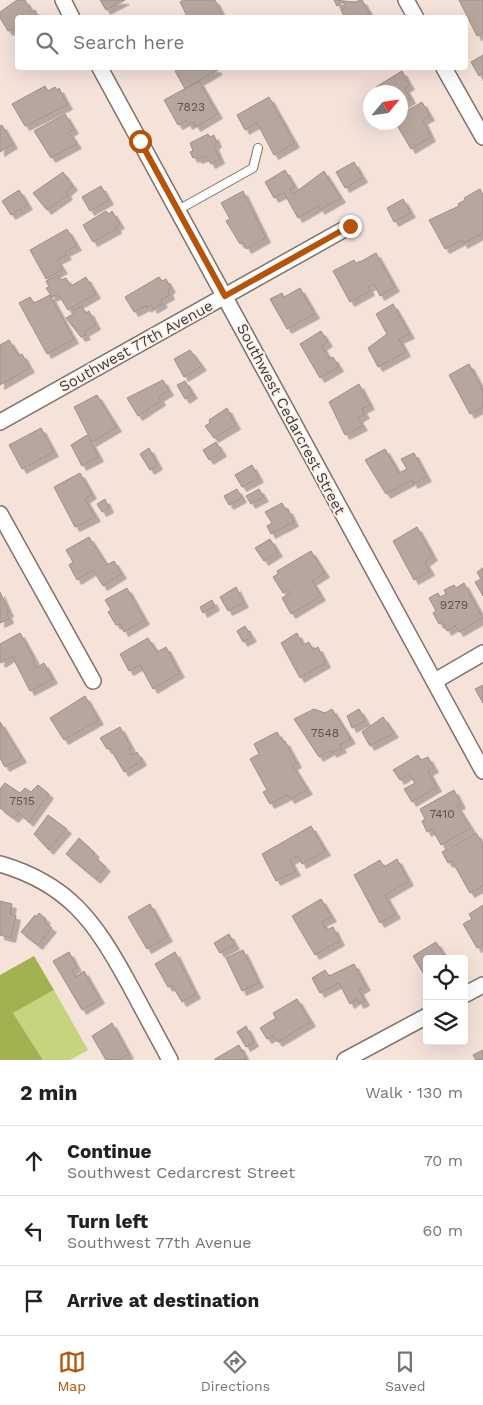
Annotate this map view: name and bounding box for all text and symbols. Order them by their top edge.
search box [15,15,468,70]
icon: search [33,29,61,57]
text: Search here [73,31,184,54]
north arrow [363,85,408,130]
house number: 7823 [177,100,205,114]
route start [129,130,152,153]
route end [339,215,362,238]
street label: Southwest 77th Avenue [56,296,216,396]
street label: Southwest Cedarcrest Street [233,320,349,518]
house number: 9279 [440,598,468,612]
house number: 7548 [311,726,339,740]
house number: 7515 [9,794,35,808]
house number: 7410 [429,807,455,821]
map controls [423,955,468,1045]
button: locate [423,955,468,1000]
button: layers [423,1000,468,1045]
text: 2 min [20,1080,77,1105]
text: Walk · 130 m [365,1083,463,1102]
text: Continue [67,1140,151,1163]
icon: ahead [20,1147,48,1175]
text: 70 m [424,1151,463,1170]
text: Southwest Cedarcrest Street [67,1163,295,1182]
text: Turn left [67,1210,148,1233]
icon: left [20,1217,48,1245]
text: 60 m [423,1221,463,1240]
text: Southwest 77th Avenue [67,1233,251,1252]
icon: arrive [20,1287,48,1315]
text: Arrive at destination [67,1289,259,1312]
tab: Map [57,1348,86,1394]
tab: Directions [201,1348,270,1394]
tab: Saved [385,1348,426,1394]

